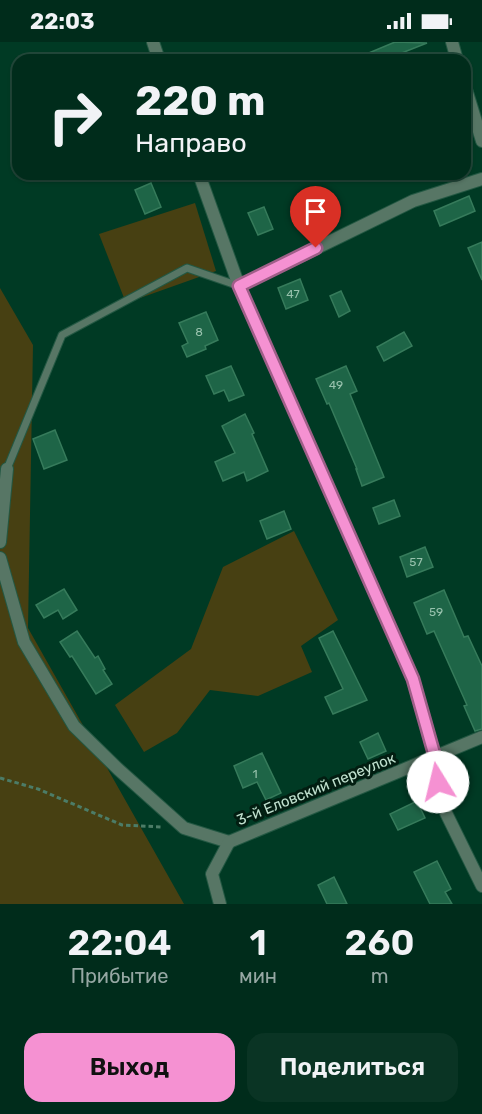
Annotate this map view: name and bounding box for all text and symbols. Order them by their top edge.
text: 22:03 [30,8,94,35]
text: 220 m [135,76,266,126]
icon: right [36,78,114,156]
text: Направо [135,127,247,159]
pin [290,186,341,248]
icon: arrive [299,195,332,228]
house number: 47 [286,287,300,301]
house number: 8 [195,325,203,339]
house number: 49 [329,378,343,392]
house number: 57 [409,555,423,569]
house number: 59 [429,605,443,619]
street label: 3-й Еловский переулок [234,749,398,829]
position arrow [406,750,470,814]
house number: 1 [252,767,258,781]
text: 22:04 [68,921,171,964]
text: 1 [249,921,267,964]
text: 260 [345,921,414,964]
text: Прибытие [71,964,168,988]
text: мин [239,964,277,988]
text: m [371,964,388,988]
button: Выход [24,1033,235,1102]
button: Поделиться [247,1033,458,1102]

